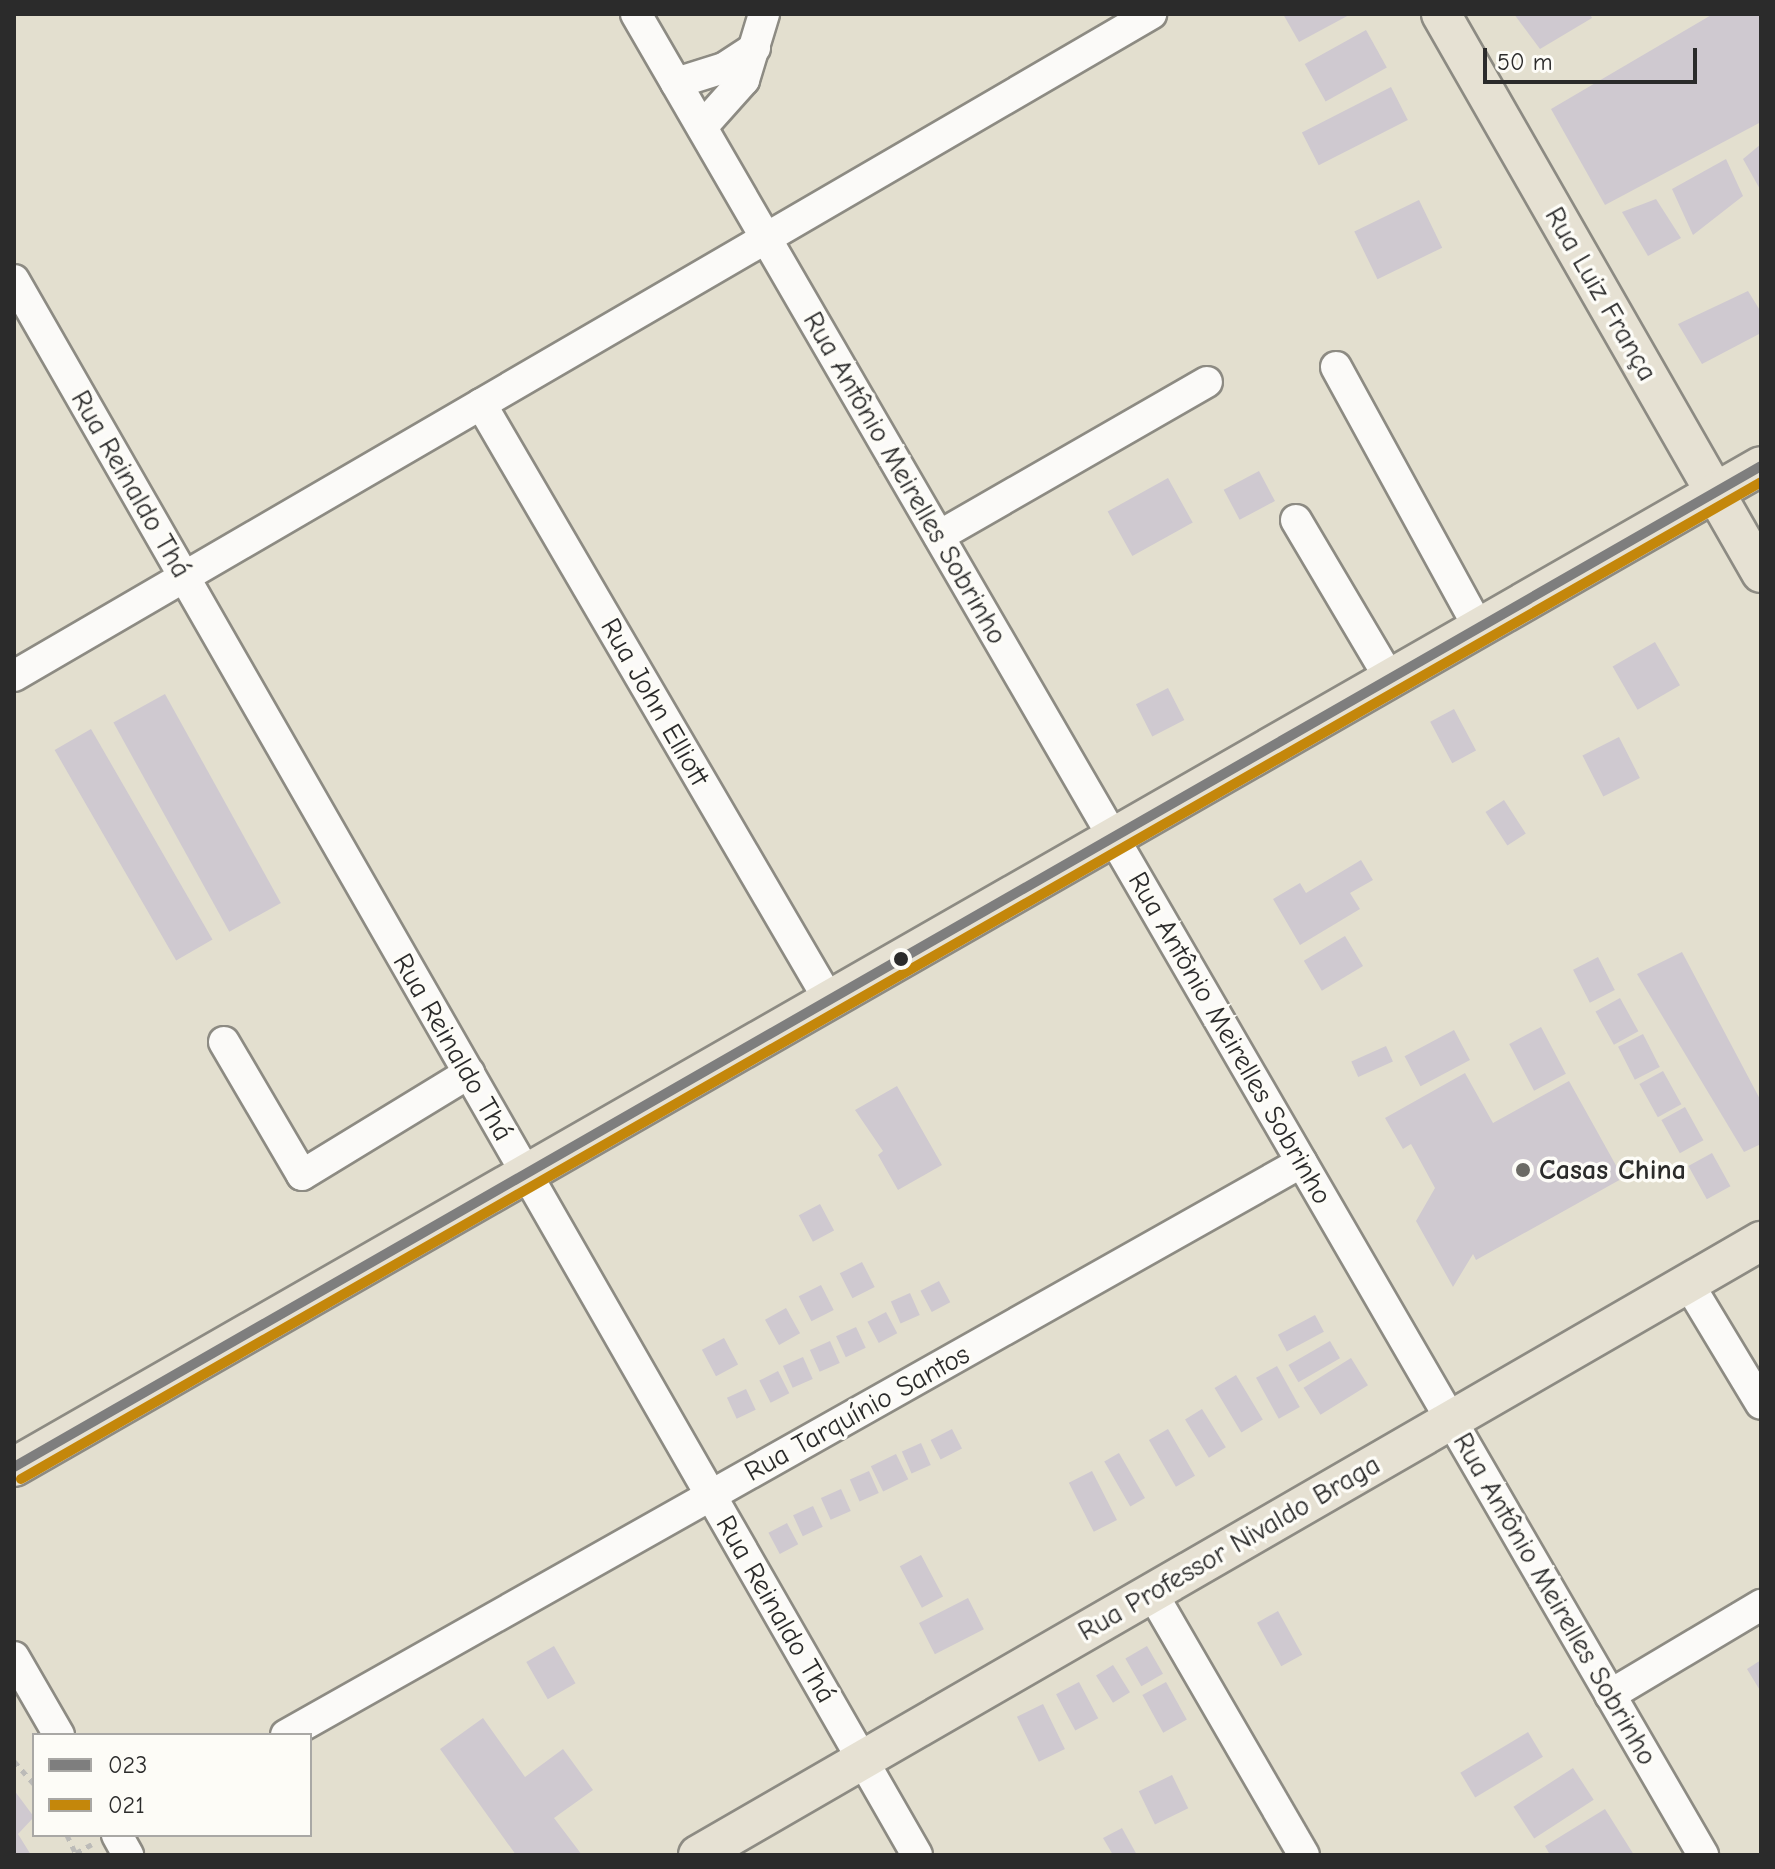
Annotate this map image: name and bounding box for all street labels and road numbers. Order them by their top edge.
street label: Rua Luiz França [1538,201,1664,387]
street label: Rua Antônio Meirelles Sobrinho [796,306,1014,650]
street label: Rua Reinaldo Thá [64,384,198,584]
street label: Rua John Elliott [593,612,717,792]
street label: Rua Antônio Meirelles Sobrinho [1121,866,1339,1210]
street label: Rua Reinaldo Thá [386,947,520,1147]
street label: Rua Tarquínio Santos [739,1337,975,1489]
street label: Rua Antônio Meirelles Sobrinho [1446,1427,1664,1771]
street label: Rua Professor Nivaldo Braga [1072,1448,1386,1648]
street label: Rua Reinaldo Thá [709,1509,843,1709]

